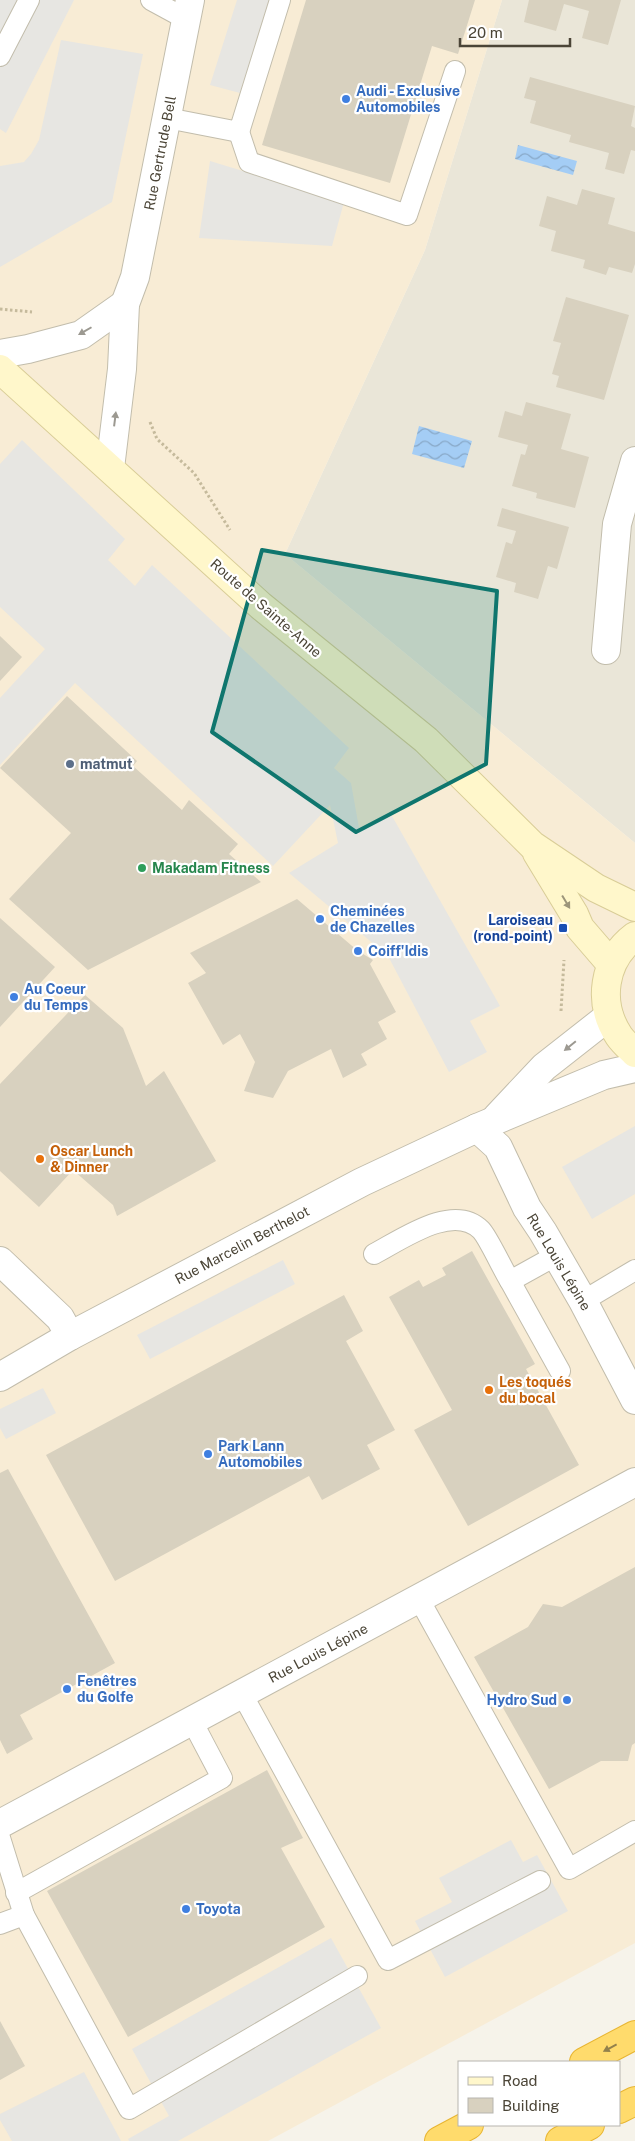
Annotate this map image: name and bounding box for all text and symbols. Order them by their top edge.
scale bar [460,15,570,47]
text: 20 m [468,24,503,41]
place label: Audi - Exclusive Automobiles [356,83,460,115]
marker: Audi - Exclusive Automobiles [340,93,352,105]
street label: Rue Gertrude Bell [141,94,179,212]
one-way arrow [78,327,91,336]
one-way arrow [111,411,119,427]
street label: Route de Sainte-Anne [207,555,325,661]
place label: matmut [80,756,133,772]
marker: matmut [64,758,76,770]
place label: Makadam Fitness [152,860,270,876]
marker: Makadam Fitness [136,862,148,874]
one-way arrow [562,895,571,908]
place label: Cheminées de Chazelles [330,903,415,935]
place label: Laroiseau (rond-point) [473,912,553,944]
marker: Cheminées de Chazelles [314,913,326,925]
marker: Laroiseau (rond-point) [557,922,569,934]
place label: Coiff'Idis [368,943,428,959]
marker: Coiff'Idis [352,945,364,957]
place label: Au Coeur du Temps [24,981,88,1013]
marker: Au Coeur du Temps [8,991,20,1003]
one-way arrow [564,1040,577,1051]
place label: Oscar Lunch & Dinner [50,1143,133,1175]
marker: Oscar Lunch & Dinner [34,1153,46,1165]
street label: Rue Marcelin Berthelot [172,1203,312,1287]
street label: Rue Louis Lépine [524,1211,594,1313]
place label: Les toqués du bocal [499,1374,571,1406]
marker: Les toqués du bocal [483,1384,495,1396]
place label: Park Lann Automobiles [218,1438,303,1470]
marker: Park Lann Automobiles [202,1448,214,1460]
street label: Rue Louis Lépine [266,1620,370,1686]
place label: Fenêtres du Golfe [77,1673,137,1705]
marker: Fenêtres du Golfe [61,1683,73,1695]
place label: Hydro Sud [487,1692,557,1708]
marker: Hydro Sud [561,1694,573,1706]
place label: Toyota [196,1901,241,1917]
marker: Toyota [180,1903,192,1915]
one-way arrow [603,2044,616,2053]
legend [458,2061,620,2126]
text: Road [502,2072,538,2089]
text: Building [502,2097,560,2114]

